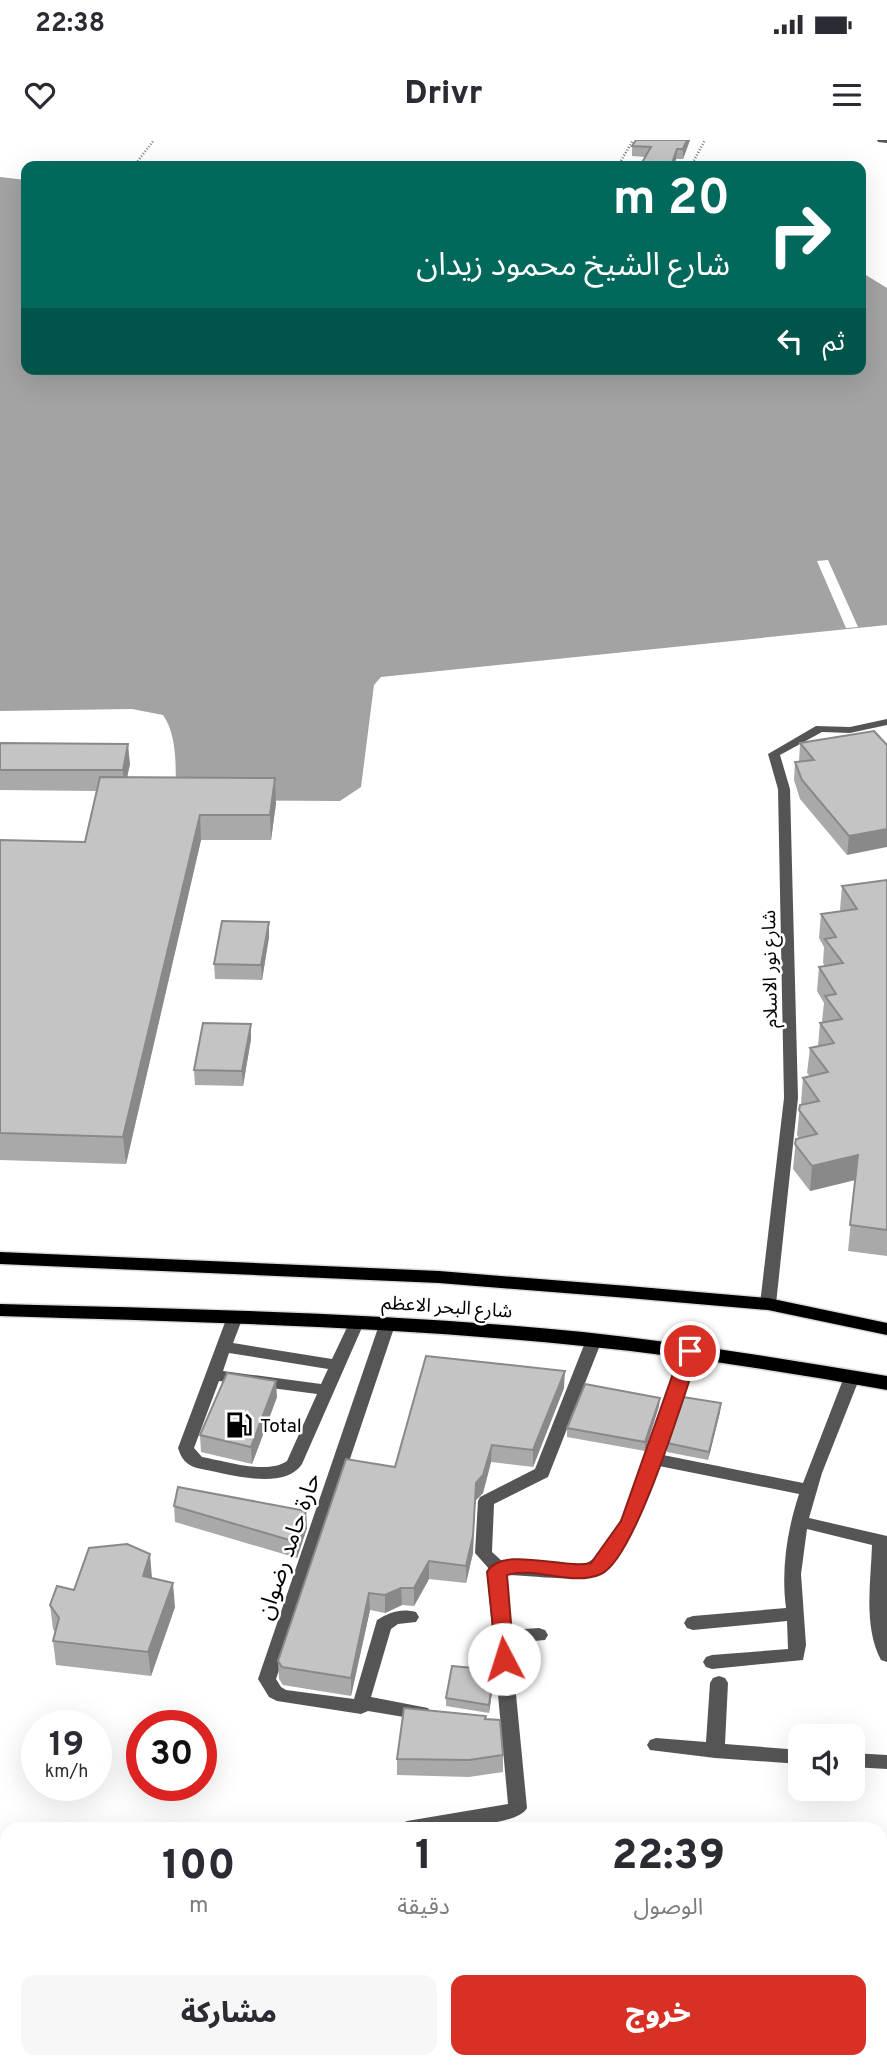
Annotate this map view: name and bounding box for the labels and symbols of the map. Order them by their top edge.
street label: شارع نور الاسلام [758,910,785,1028]
street label: شارع البحر الاعظم [381,1291,513,1326]
pin [660,1321,720,1381]
fuel station icon: Total [224,1410,254,1440]
place label: Total [260,1415,302,1439]
street label: حارة حامد رضوان [252,1470,329,1624]
position arrow [467,1622,541,1696]
speed limit sign: 30 [126,1710,217,1801]

